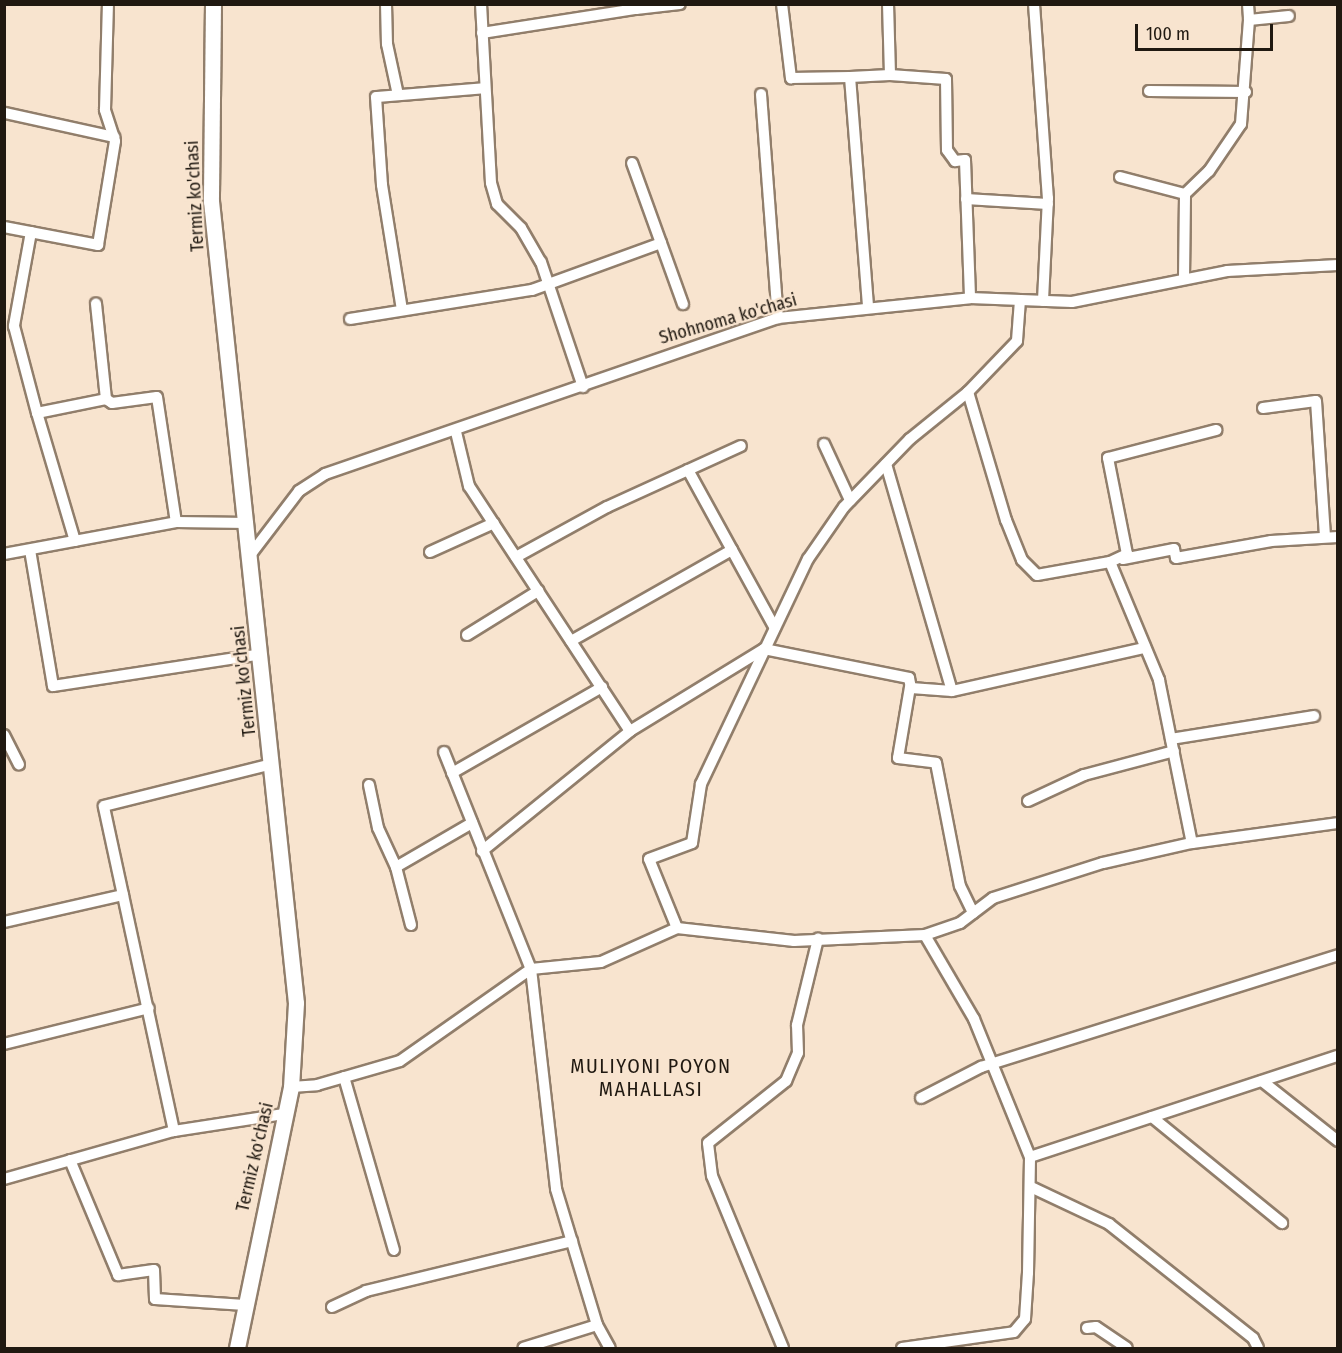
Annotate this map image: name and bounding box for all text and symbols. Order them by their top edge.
scale bar [1138,12,1276,50]
text: 100 m [1146,23,1190,45]
street label: Termiz ko'chasi [181,140,209,252]
street label: Shohnoma ko'chasi [657,289,799,349]
street label: Termiz ko'chasi [227,625,261,737]
district label: MULIYONI POYON MAHALLASI [570,1055,732,1102]
street label: Termiz ko'chasi [232,1100,278,1214]

